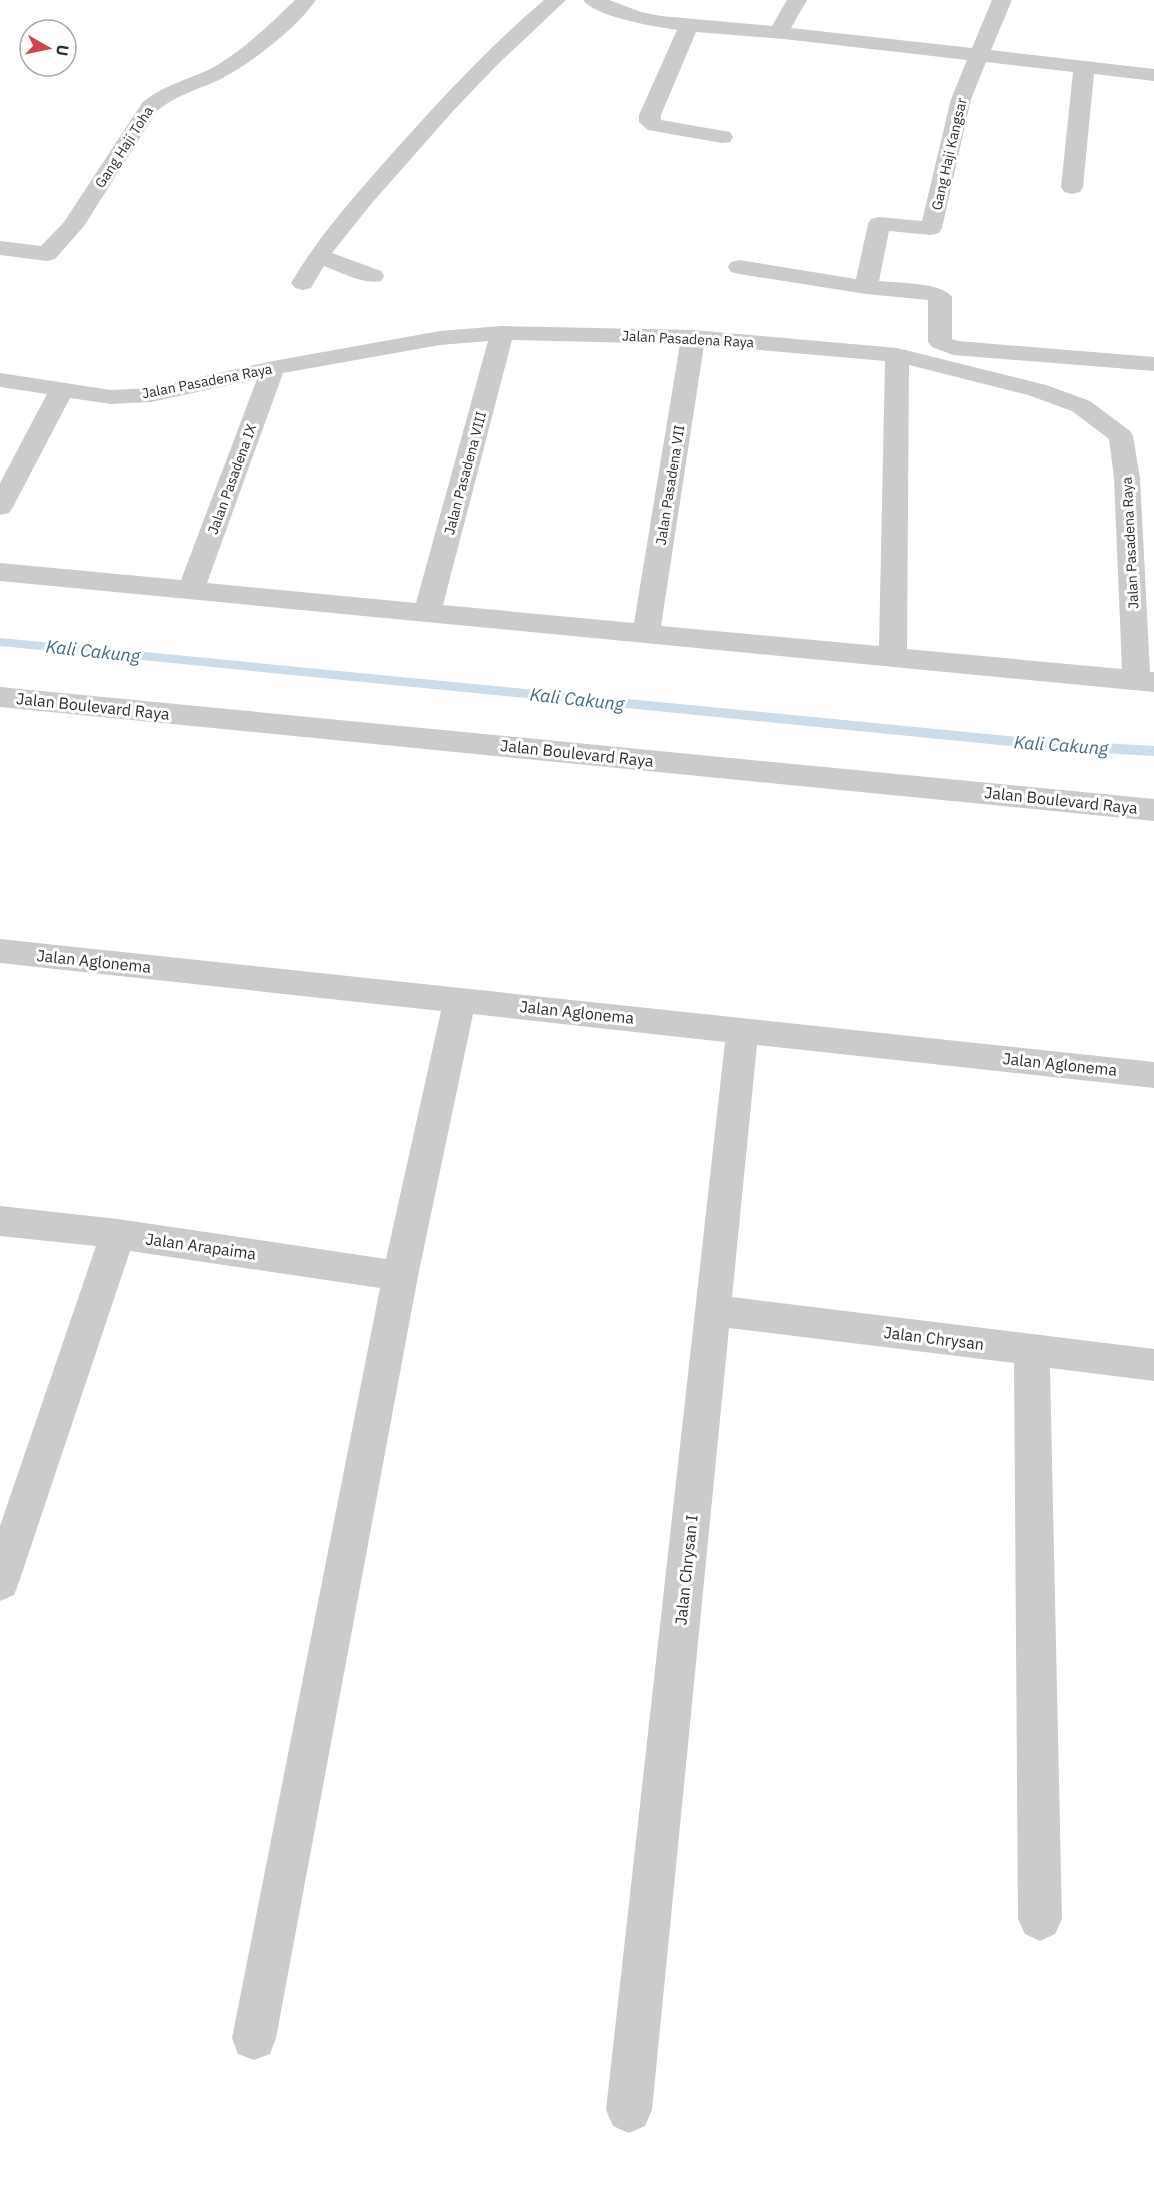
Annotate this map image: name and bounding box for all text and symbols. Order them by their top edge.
north arrow [18,18,78,78]
text: U [52,43,74,57]
street label: Gang Haji Kangsar [927,96,971,212]
street label: Gang Haji Toha [91,102,157,191]
street label: Jalan Pasadena Raya [621,327,755,351]
street label: Jalan Pasadena Raya [140,359,274,402]
street label: Jalan Pasadena VIII [440,409,490,537]
street label: Jalan Pasadena IX [204,421,260,537]
street label: Jalan Pasadena VII [652,424,688,546]
street label: Jalan Pasadena Raya [1118,476,1142,610]
water label: Kali Cakung [45,635,142,667]
water label: Kali Cakung [529,683,626,715]
street label: Jalan Boulevard Raya [15,688,171,724]
water label: Kali Cakung [1013,730,1110,760]
street label: Jalan Boulevard Raya [499,735,655,771]
street label: Jalan Boulevard Raya [983,782,1139,818]
street label: Jalan Aglonema [36,945,153,977]
street label: Jalan Aglonema [519,996,636,1028]
street label: Jalan Aglonema [1002,1048,1119,1080]
street label: Jalan Arapaima [144,1228,258,1264]
street label: Jalan Chrysan [883,1322,985,1354]
street label: Jalan Chrysan I [670,1514,702,1626]

